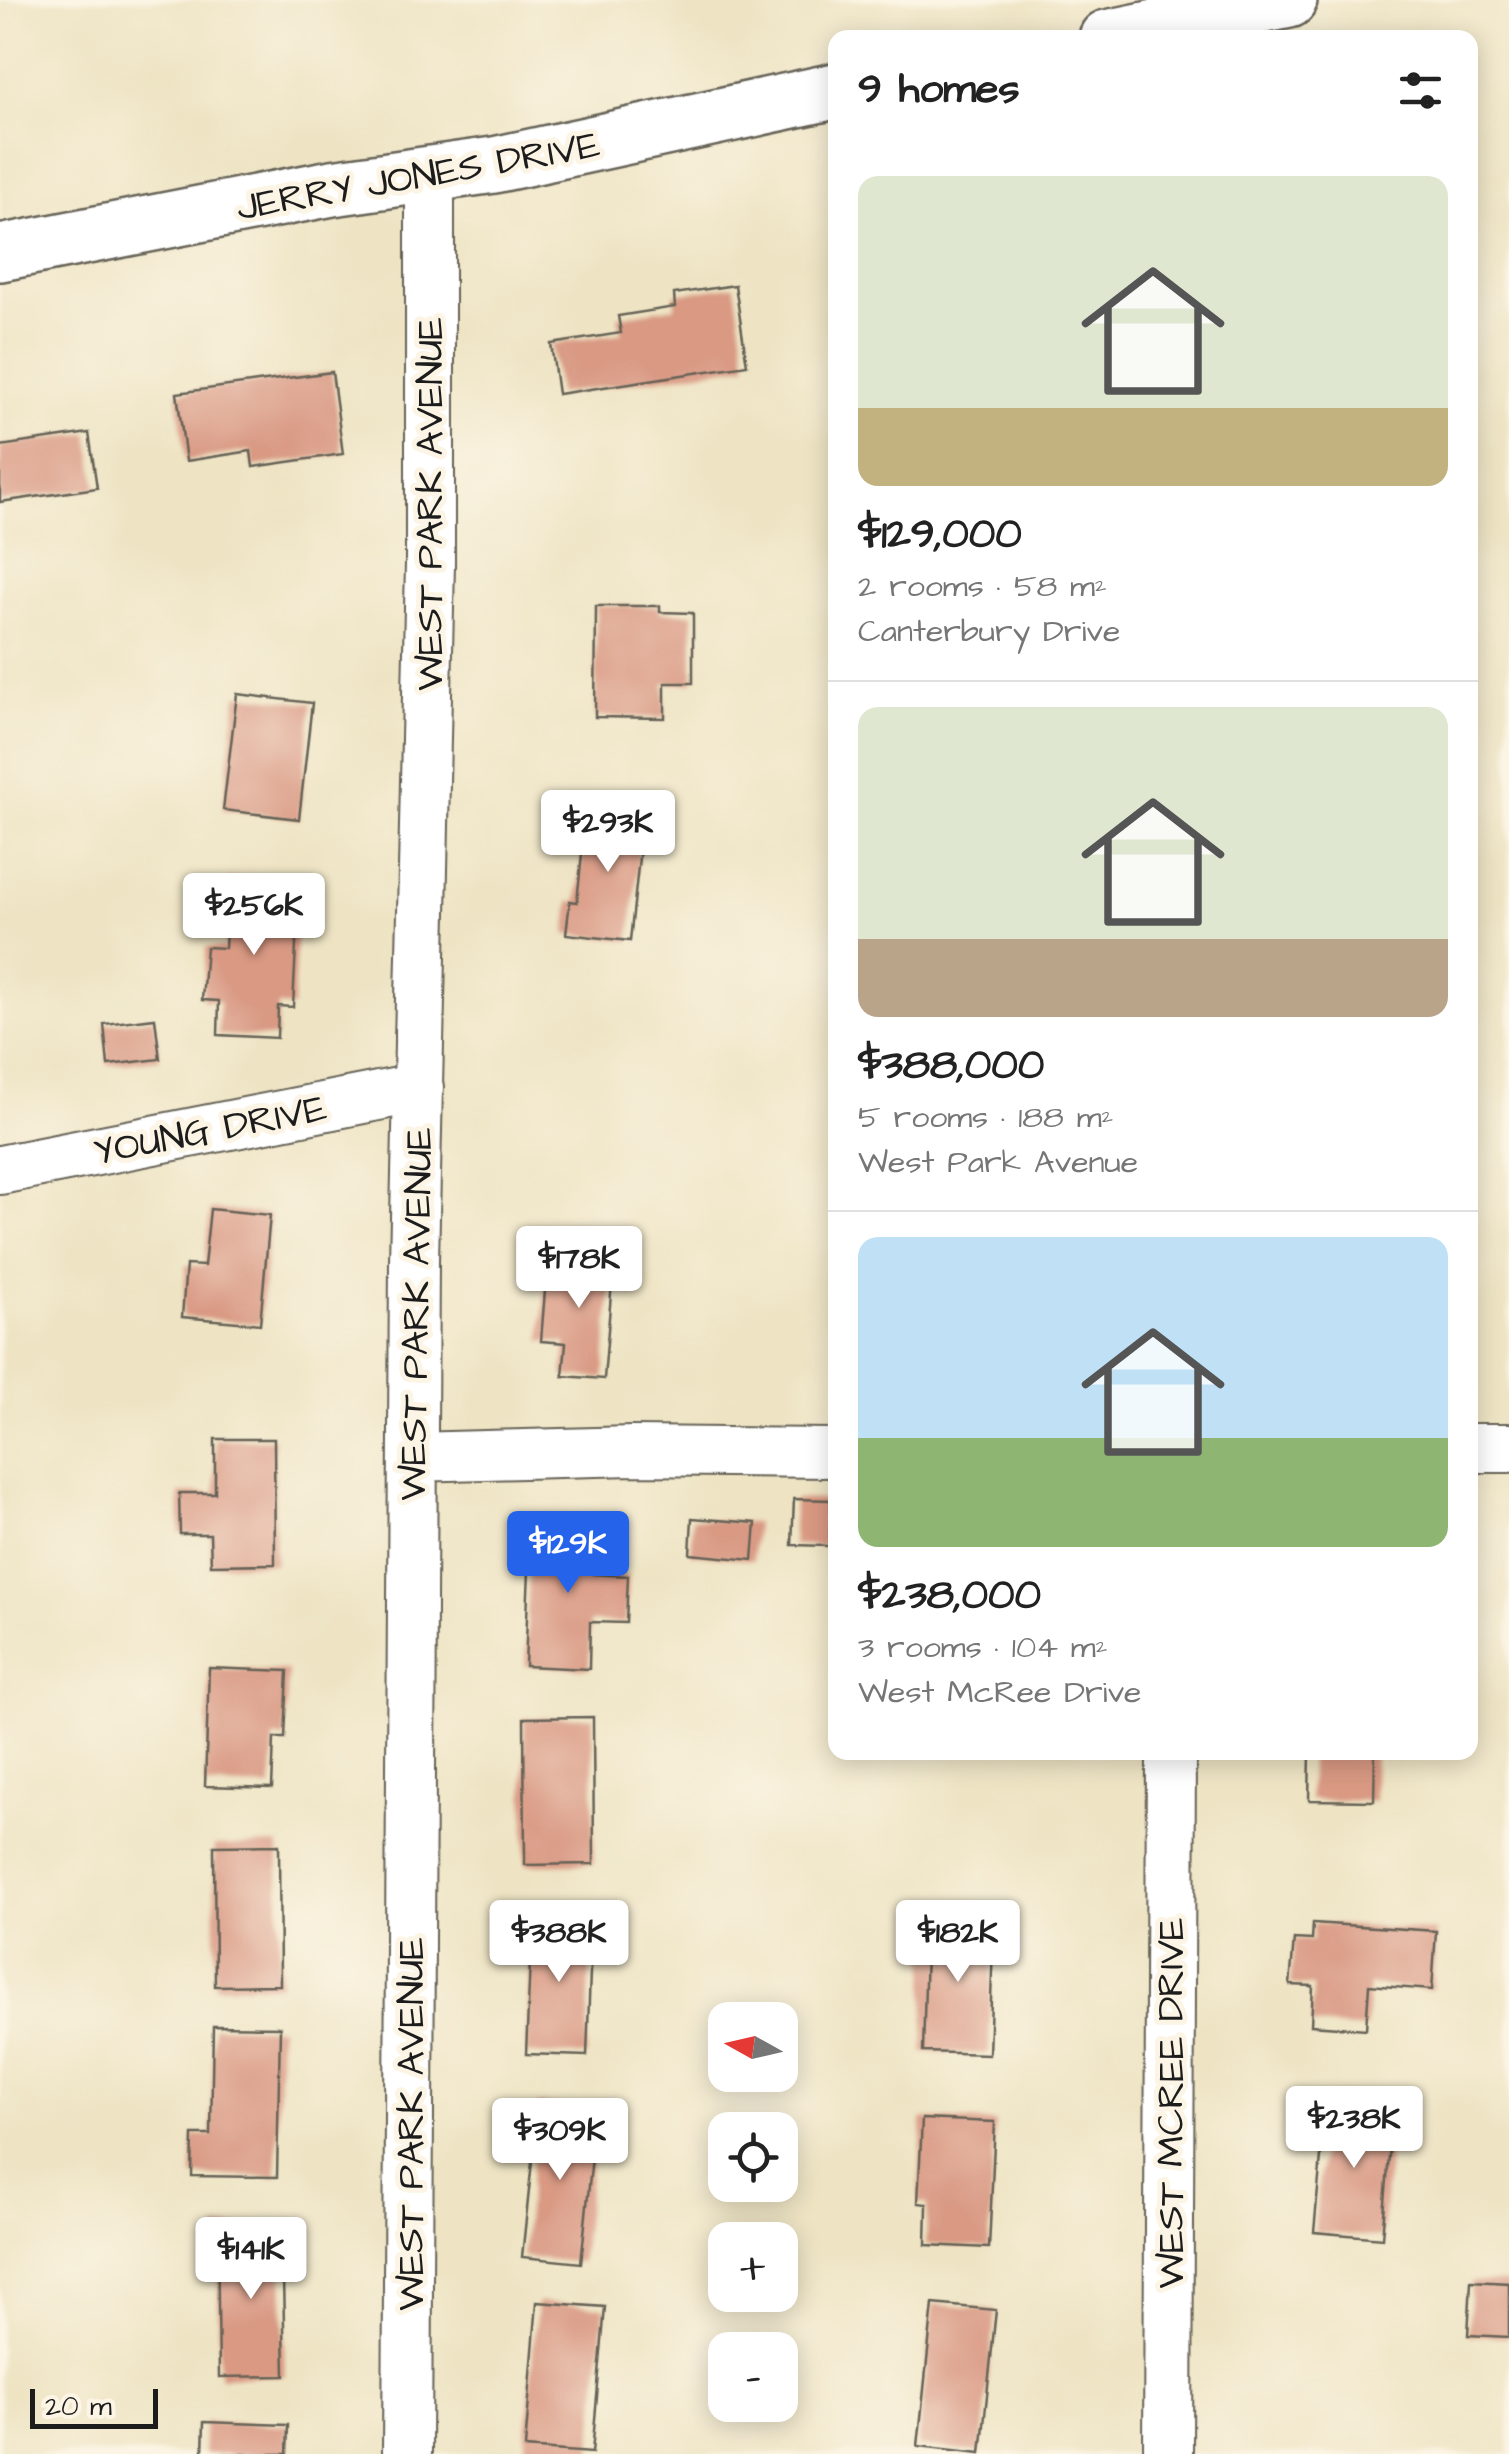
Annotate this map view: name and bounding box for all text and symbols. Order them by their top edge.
text: 9 homes [858,61,1020,119]
icon: filters [1393,63,1448,118]
street label: JERRY JONES DRIVE [233,119,604,234]
icon: home [1063,241,1243,421]
street label: WEST PARK AVENUE [405,317,457,691]
text: $129,000 [858,506,1022,564]
text: 2 rooms · 58 m² [858,564,1107,609]
text: Canterbury Drive [858,609,1120,654]
icon: home [1063,772,1243,952]
pin: $293K [538,790,678,875]
text: $293K [563,800,653,845]
pin: $256K [184,873,324,958]
text: $256K [205,883,303,928]
text: $388,000 [858,1037,1044,1095]
street label: YOUNG DRIVE [89,1083,331,1179]
text: 5 rooms · 188 m² [858,1095,1114,1140]
street label: WEST PARK AVENUE [388,1127,446,1501]
text: West Park Avenue [858,1140,1138,1185]
pin: $178K [509,1226,649,1311]
text: $178K [538,1236,620,1281]
icon: home [1063,1302,1243,1482]
pin: $129K [498,1511,638,1596]
text: $129K [529,1521,607,1566]
text: $238,000 [858,1567,1041,1625]
text: 3 rooms · 104 m² [858,1625,1108,1670]
text: West McRee Drive [858,1670,1141,1715]
pin: $388K [489,1900,629,1985]
pin: $182K [888,1900,1028,1985]
text: $388K [512,1910,606,1955]
text: $182K [918,1910,998,1955]
street label: WEST MCREE DRIVE [1146,1918,1198,2288]
street label: WEST PARK AVENUE [386,1937,438,2311]
north arrow [708,2002,798,2092]
map controls [708,2002,798,2422]
pin: $238K [1284,2086,1424,2171]
text: $238K [1308,2096,1400,2141]
pin: $309K [490,2098,630,2183]
text: $309K [514,2108,606,2153]
button: locate [708,2112,798,2202]
pin: $141K [181,2217,321,2302]
button: + [708,2222,798,2312]
text: $141K [217,2227,285,2272]
button: − [708,2332,798,2422]
scale bar [30,2384,158,2428]
text: 20 m [45,2387,112,2426]

